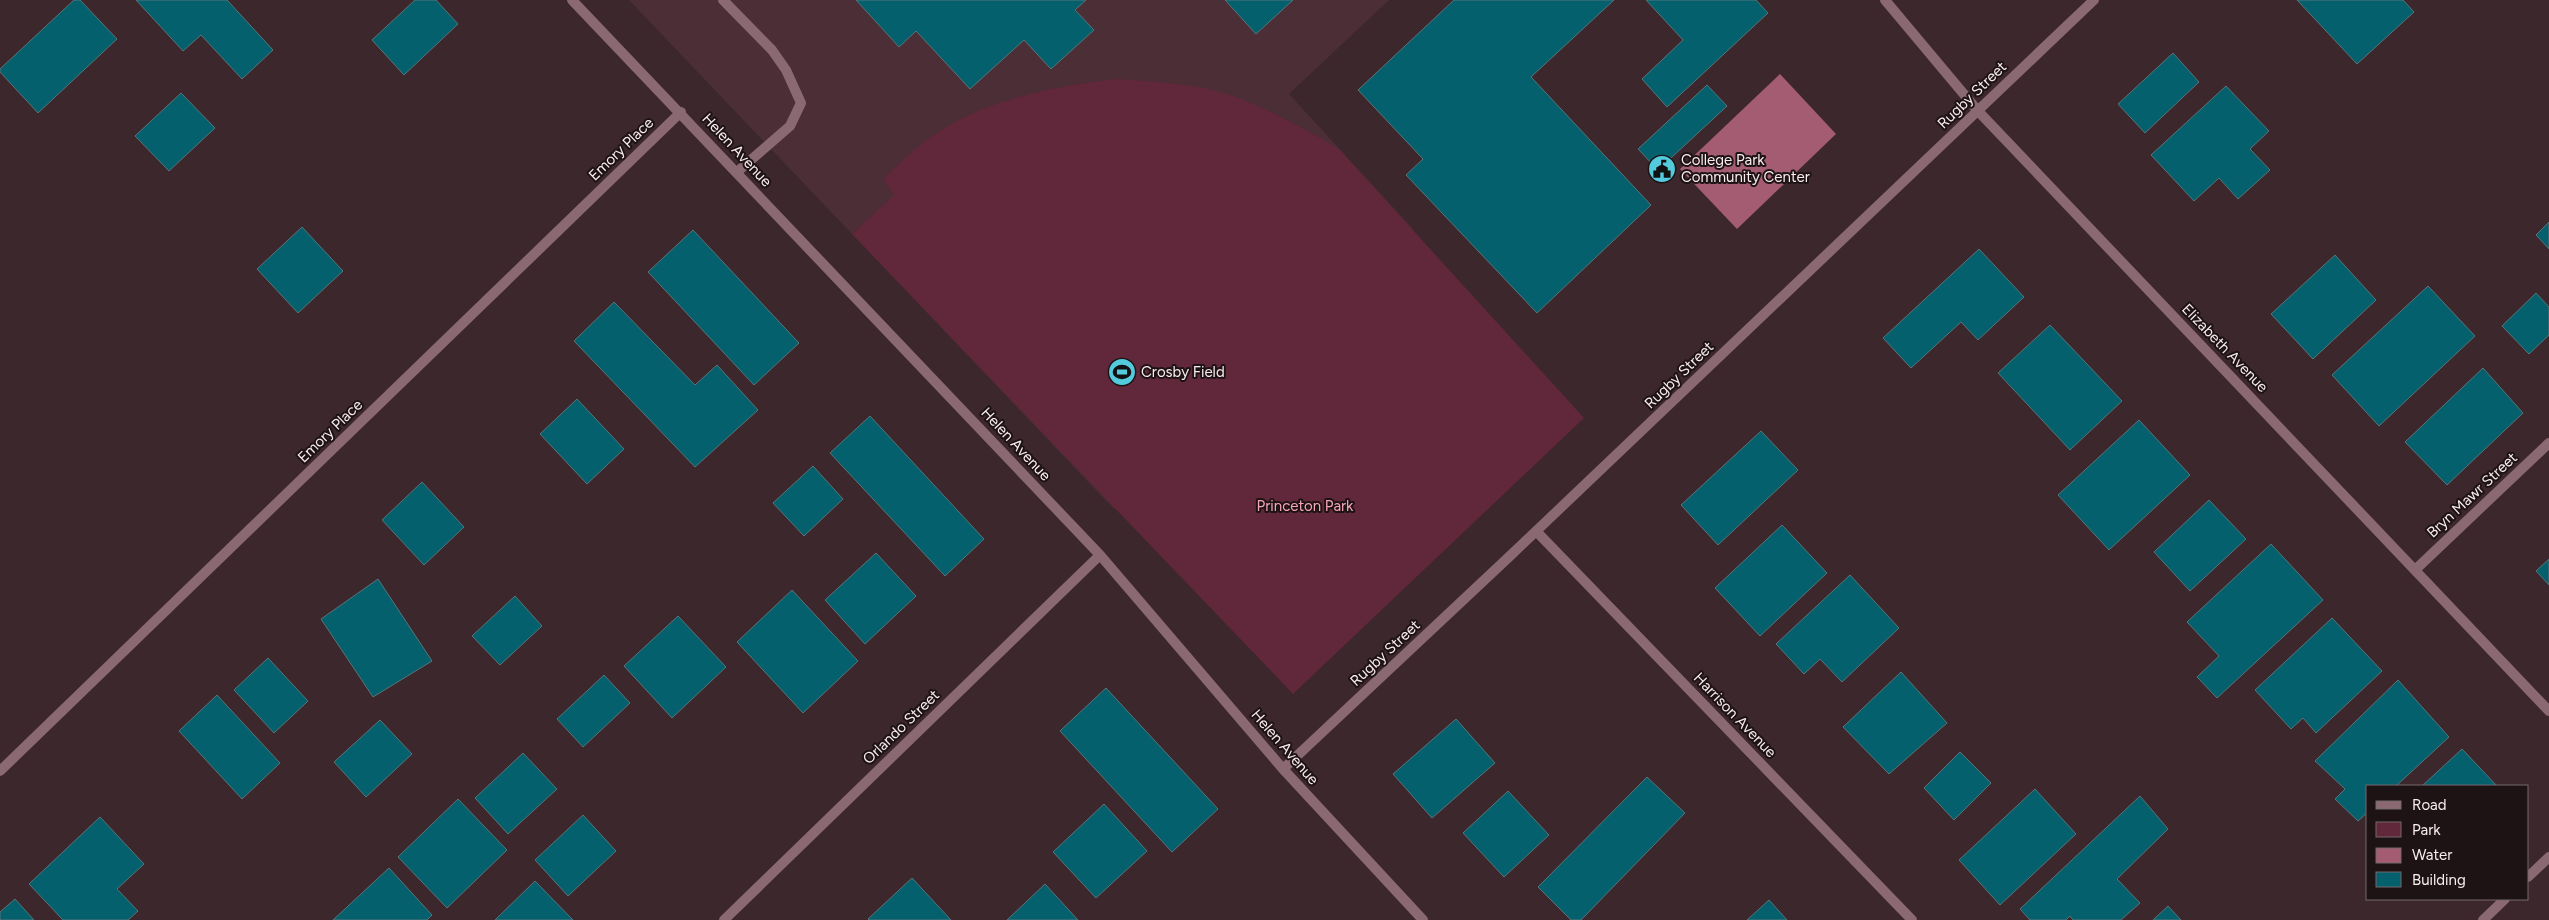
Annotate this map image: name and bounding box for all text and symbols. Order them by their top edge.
street label: Rugby Street [1934,57,2010,132]
street label: Helen Avenue [698,110,776,190]
street label: Emory Place [585,114,657,184]
place label: College Park Community Center [1681,151,1810,186]
public building icon: College Park Community Center [1647,154,1677,184]
street label: Elizabeth Avenue [2178,300,2272,396]
street label: Rugby Street [1641,337,1717,412]
sports icon: Crosby Field [1107,357,1137,387]
place label: Crosby Field [1141,363,1225,381]
street label: Emory Place [294,396,366,466]
street label: Helen Avenue [977,404,1055,484]
street label: Bryn Mawr Street [2423,448,2521,541]
park label: Princeton Park [1257,497,1354,515]
street label: Rugby Street [1346,616,1424,690]
street label: Harrison Avenue [1690,669,1780,761]
street label: Orlando Street [859,686,943,768]
street label: Helen Avenue [1247,706,1323,788]
legend [2366,785,2529,900]
text: Road [2412,796,2447,814]
text: Park [2412,821,2441,839]
text: Water [2412,846,2452,864]
text: Building [2412,871,2466,889]

